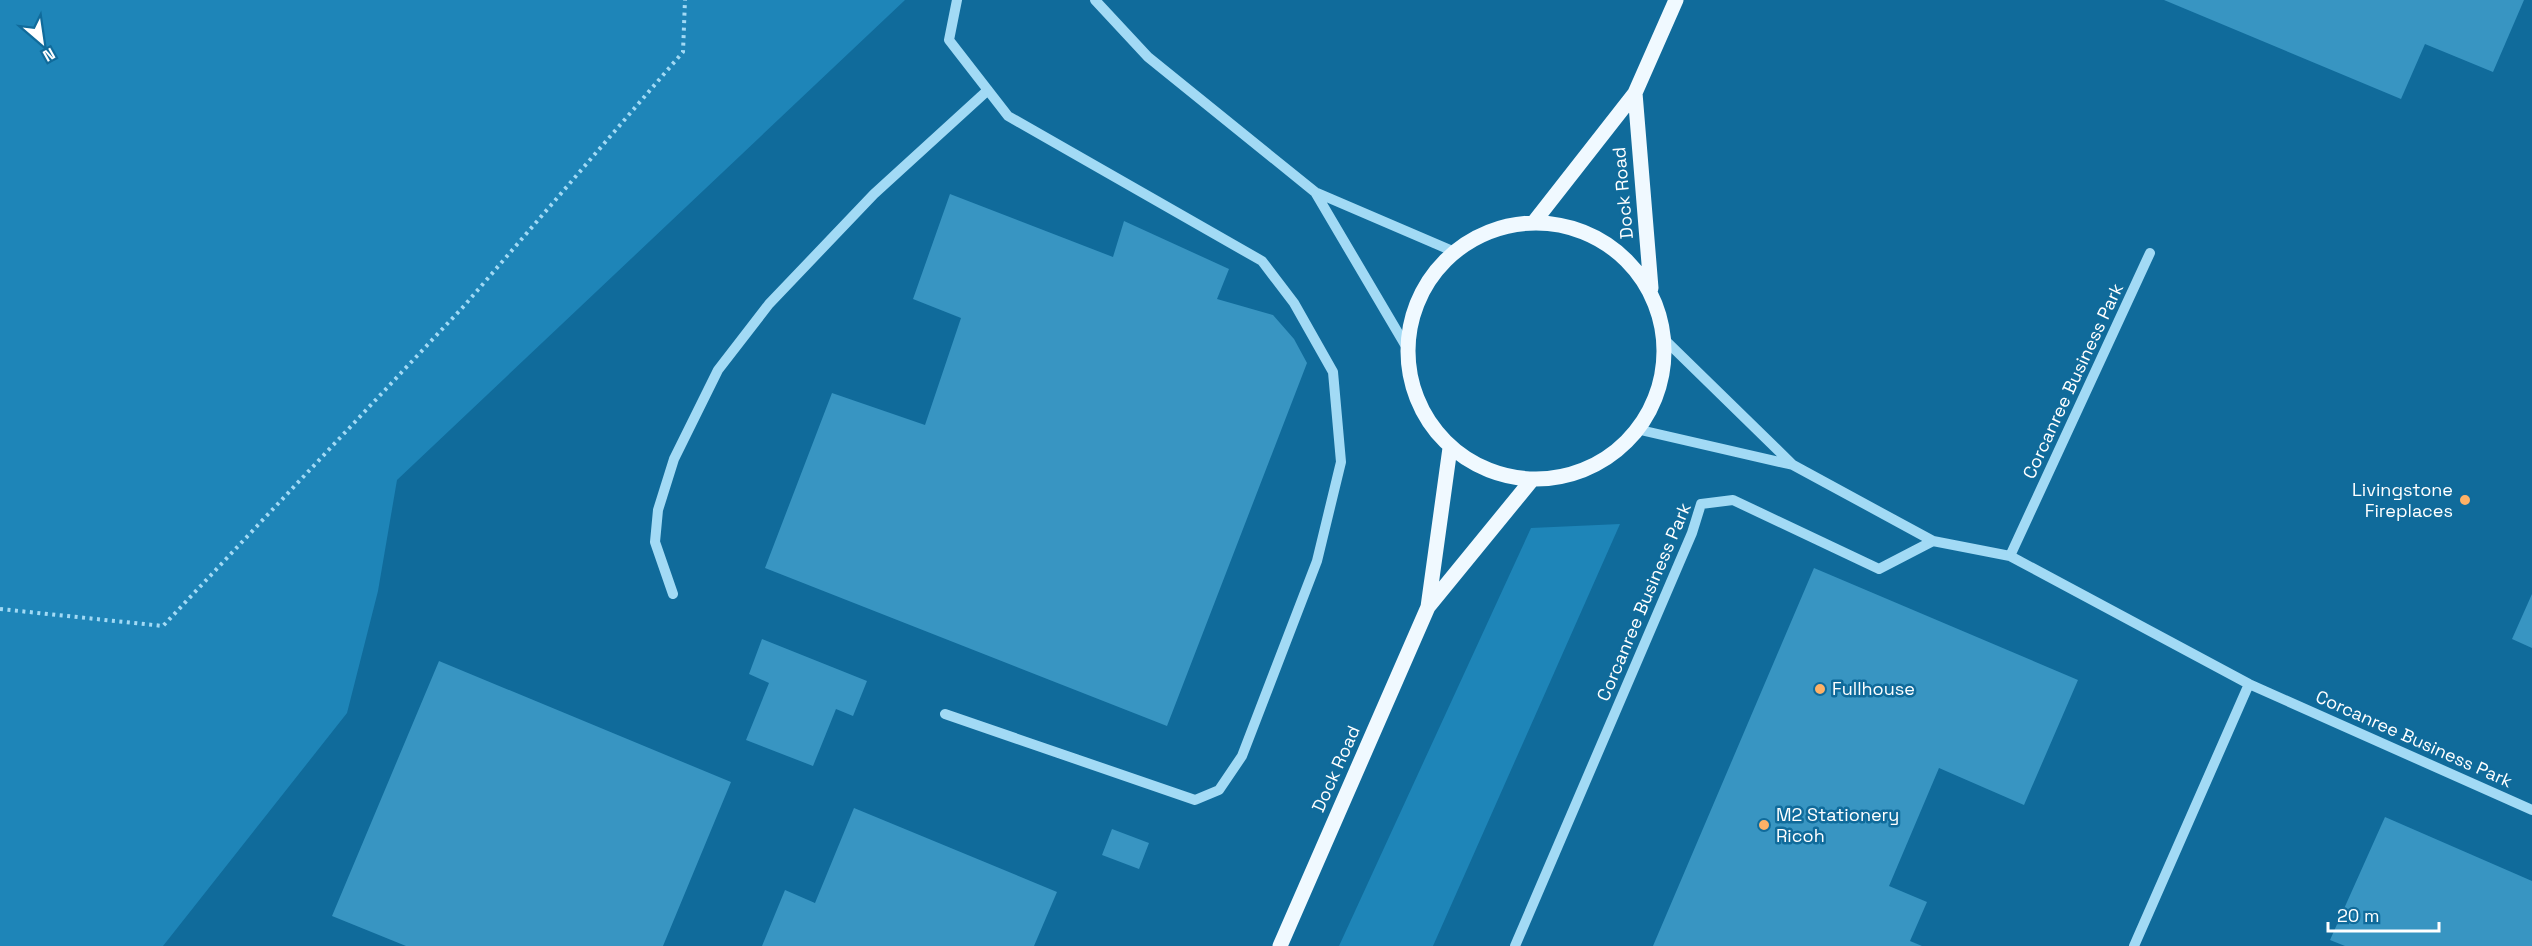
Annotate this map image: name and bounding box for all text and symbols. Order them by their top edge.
north arrow [12,12,72,72]
text: N [39,43,59,66]
street label: Dock Road [1607,146,1638,240]
street label: Corcanree Business Park [2017,279,2128,482]
place label: Livingstone Fireplaces [2352,478,2453,522]
marker: Livingstone Fireplaces [2458,493,2472,507]
street label: Corcanree Business Park [1591,499,1696,704]
place label: Fullhouse [1832,677,1915,700]
marker: Fullhouse [1813,682,1827,696]
street label: Corcanree Business Park [2312,685,2517,793]
street label: Dock Road [1306,722,1365,816]
place label: M2 Stationery Ricoh [1776,803,1899,847]
marker: M2 Stationery Ricoh [1757,818,1771,832]
scale bar [2328,895,2439,933]
text: 20 m [2337,904,2380,927]

